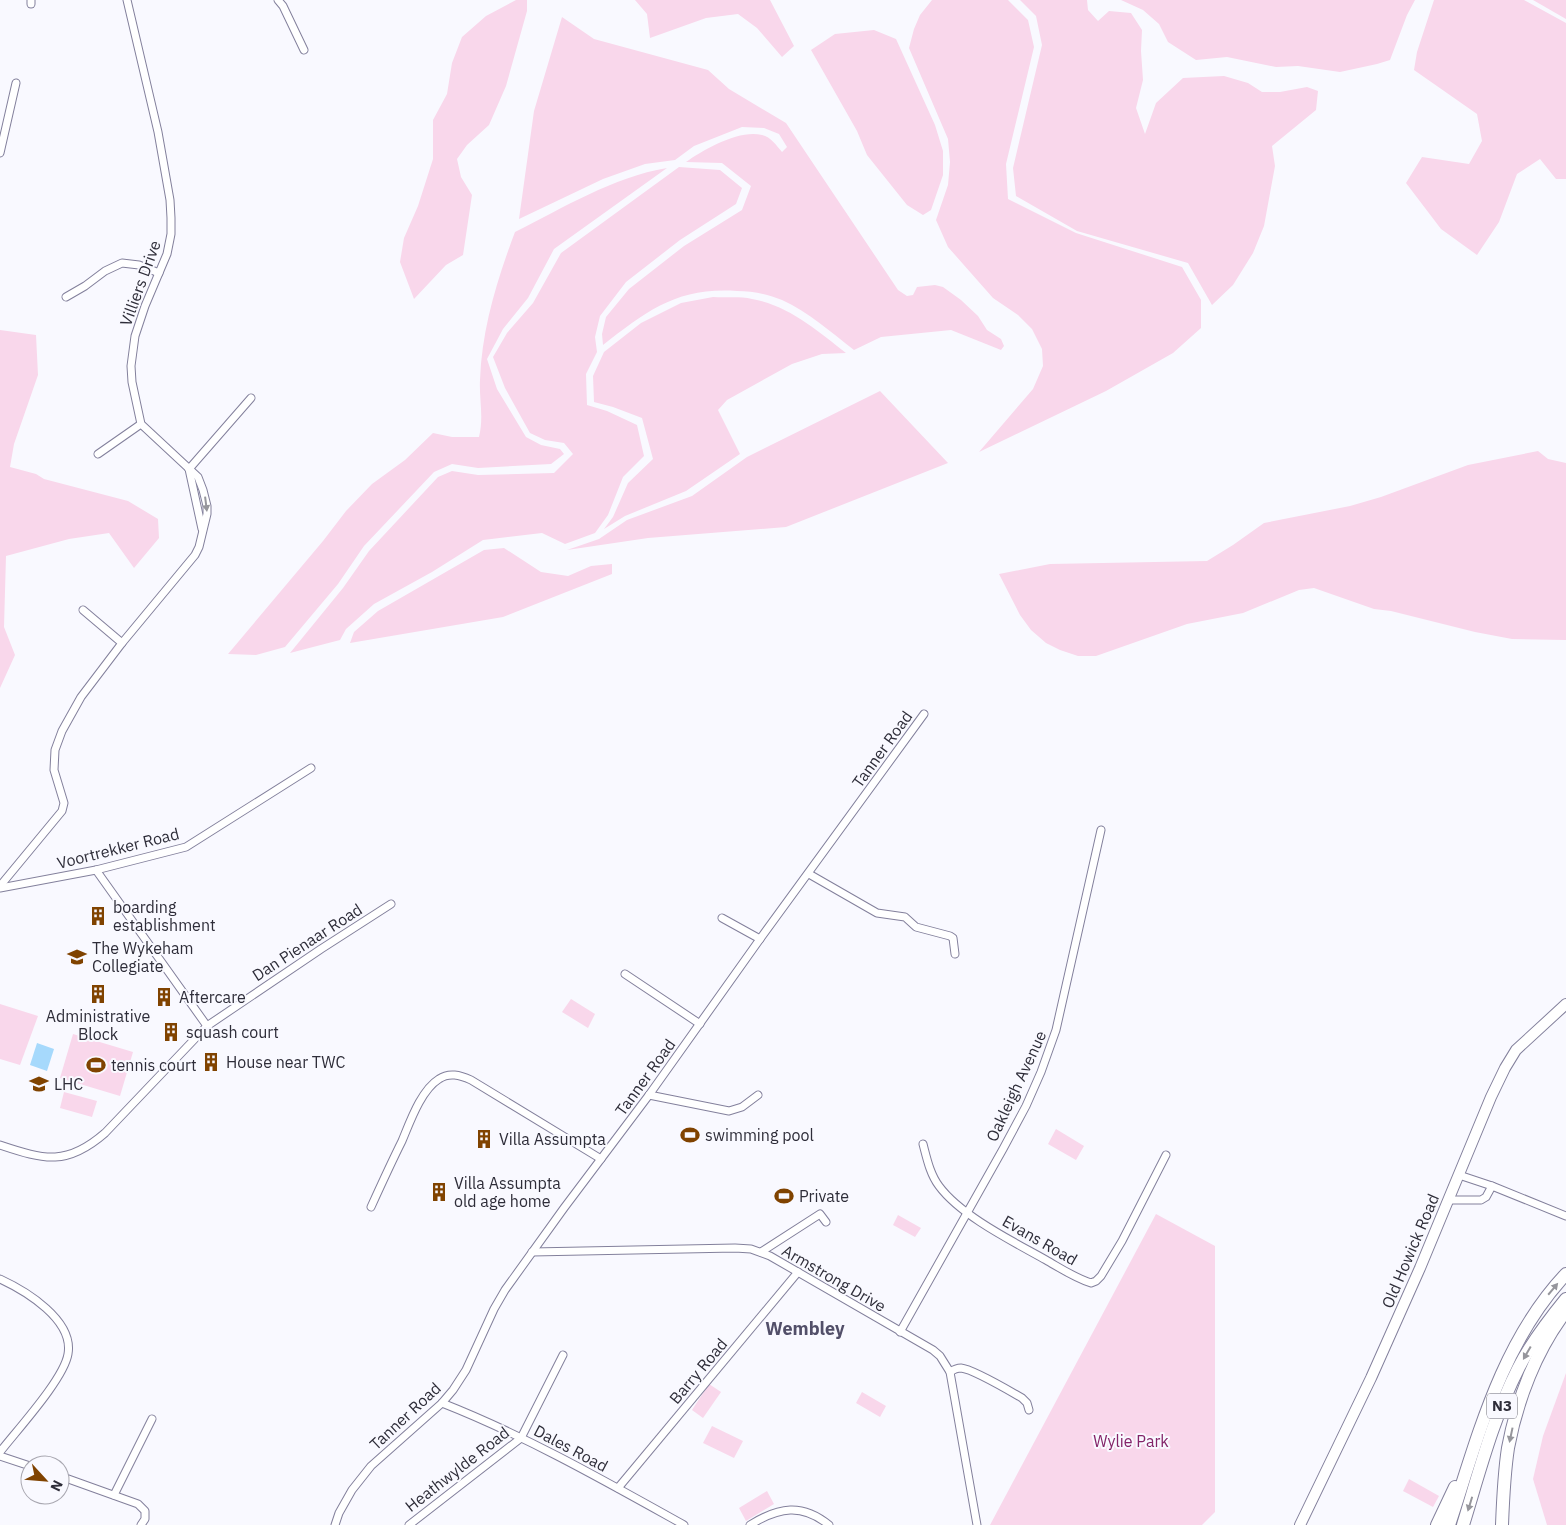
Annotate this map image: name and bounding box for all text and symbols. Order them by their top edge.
street label: Villiers Drive [115,237,165,329]
one-way arrow [202,496,210,512]
street label: Tanner Road [847,707,917,791]
street label: Voortrekker Road [55,823,181,873]
place label: boarding establishment [113,897,216,935]
street label: Dan Pienaar Road [248,899,366,985]
building icon: boarding establishment [87,905,109,927]
place label: The Wykeham Collegiate [92,938,194,976]
school or university icon: The Wykeham Collegiate [66,946,88,968]
building icon: Administrative Block [87,983,109,1005]
building icon: Aftercare [153,986,175,1008]
place label: Aftercare [179,987,246,1007]
place label: Administrative Block [46,1006,150,1044]
building icon: squash court [160,1021,182,1043]
place label: squash court [186,1022,279,1042]
street label: Oakleigh Avenue [982,1027,1051,1145]
street label: Tanner Road [610,1035,680,1119]
building icon: House near TWC [200,1051,222,1073]
place label: House near TWC [226,1052,345,1072]
sports icon: tennis court [85,1054,107,1076]
place label: tennis court [111,1055,197,1075]
school or university icon: LHC [28,1073,50,1095]
place label: LHC [54,1074,83,1094]
sports icon: swimming pool [679,1124,701,1146]
place label: swimming pool [705,1125,814,1145]
building icon: Villa Assumpta [473,1128,495,1150]
place label: Villa Assumpta [499,1129,606,1149]
place label: Villa Assumpta old age home [454,1173,561,1211]
building icon: Villa Assumpta old age home [428,1181,450,1203]
sports icon: Private [773,1185,795,1207]
place label: Private [799,1186,849,1206]
street label: Old Howick Road [1377,1191,1443,1311]
street label: Evans Road [999,1211,1081,1269]
street label: Armstrong Drive [779,1240,890,1316]
one-way arrow [1547,1283,1558,1296]
district label: Wembley [765,1317,845,1340]
street label: Barry Road [665,1334,731,1408]
one-way arrow [1523,1346,1532,1359]
street label: Tanner Road [365,1378,445,1454]
road number: N3 [1487,1394,1517,1418]
street label: Dales Road [531,1420,611,1476]
street label: Heathwylde Road [401,1422,513,1516]
one-way arrow [1507,1427,1515,1442]
park label: Wylie Park [1093,1431,1169,1451]
north arrow [20,1455,70,1505]
text: N [46,1477,67,1494]
one-way arrow [1465,1497,1473,1512]

